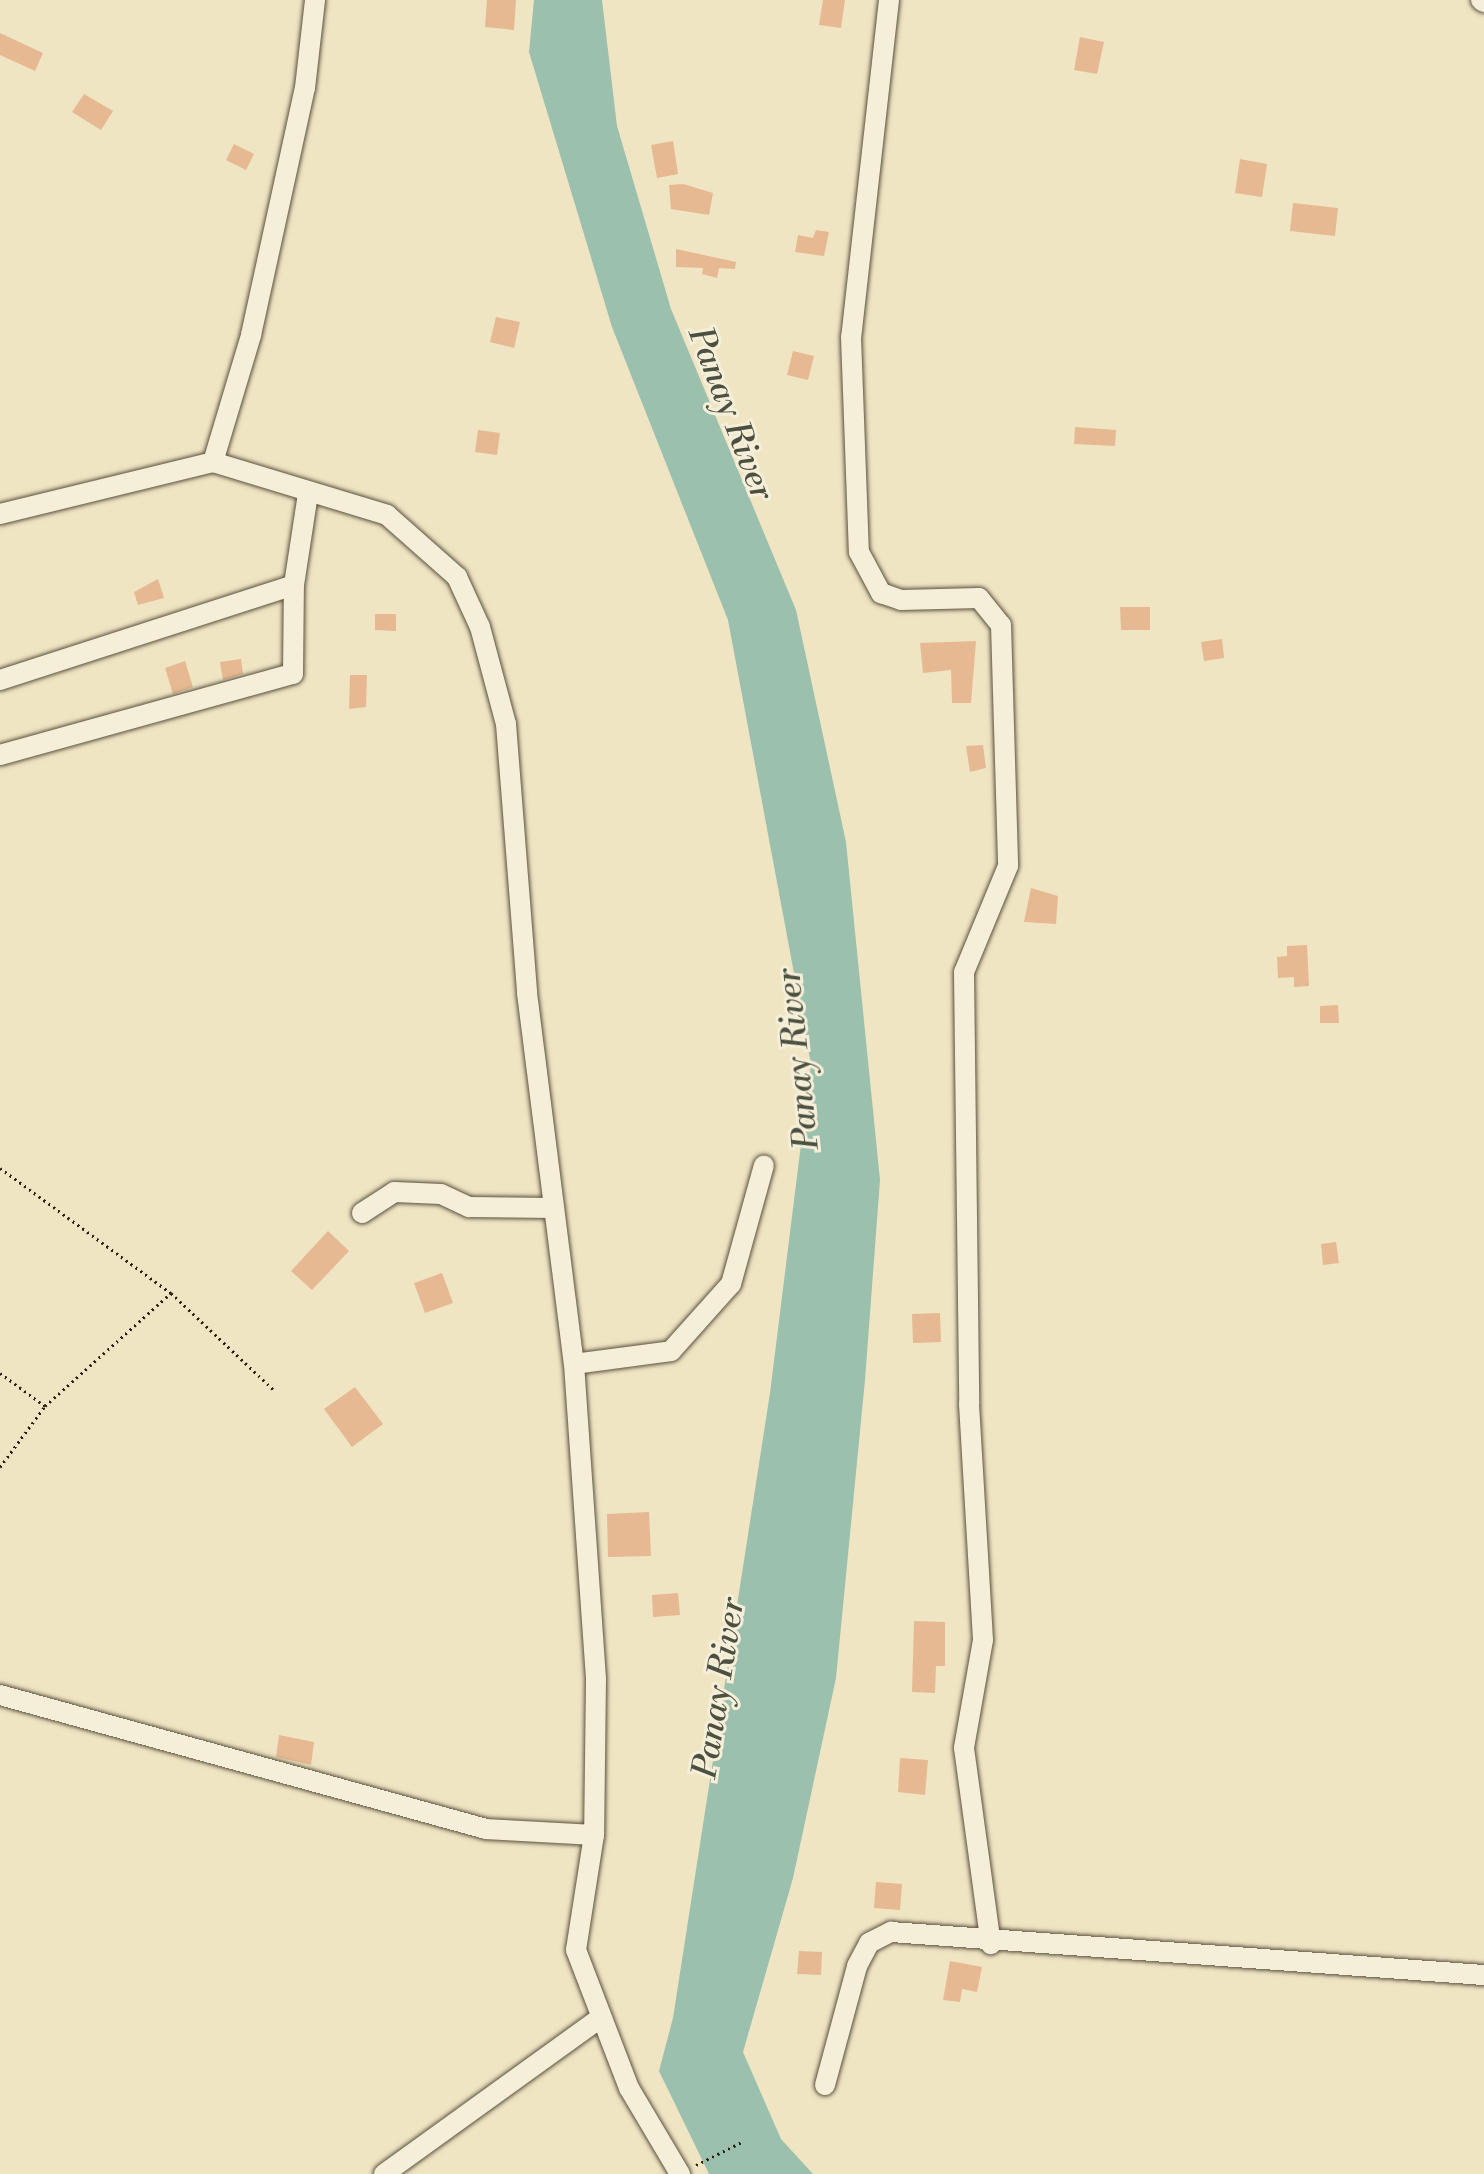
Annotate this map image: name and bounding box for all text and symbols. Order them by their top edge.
water label: Panay River [678,322,782,506]
water label: Panay River [769,966,829,1152]
water label: Panay River [686,1595,754,1781]

